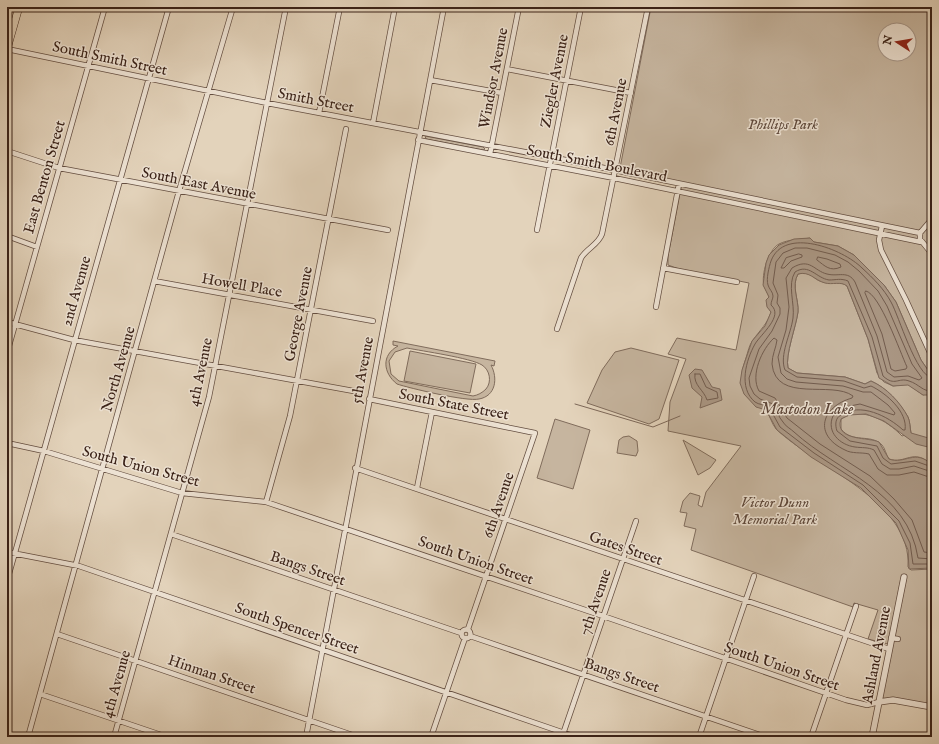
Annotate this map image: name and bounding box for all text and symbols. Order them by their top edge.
north arrow [877,22,917,62]
street label: Windsor Avenue [474,26,513,130]
street label: Ziegler Avenue [536,33,573,130]
text: N [880,34,896,47]
street label: South Smith Street [51,37,169,80]
street label: 6th Avenue [600,77,631,148]
street label: Smith Street [276,84,355,117]
park label: Phillips Park [748,115,818,134]
street label: East Benton Street [19,118,70,236]
street label: South Smith Boulevard [525,141,670,187]
street label: South East Avenue [140,163,258,204]
street label: 2nd Avenue [57,254,96,328]
street label: George Avenue [280,265,317,363]
street label: Howell Place [200,269,284,302]
street label: North Avenue [97,324,140,414]
street label: 5th Avenue [347,335,378,405]
street label: 4th Avenue [184,336,217,408]
street label: South State Street [397,384,511,424]
water label: Mastodon Lake [761,400,854,420]
street label: South Union Street [80,442,202,491]
street label: 6th Avenue [478,470,519,541]
park label: Victor Dunn Memorial Park [733,493,817,529]
street label: Gates Street [587,527,665,570]
street label: South Union Street [416,532,536,589]
street label: Bangs Street [268,547,348,590]
street label: 7th Avenue [575,566,616,638]
street label: South Spencer Street [232,598,361,659]
street label: Ashland Avenue [858,605,895,707]
street label: South Union Street [722,638,842,695]
street label: 4th Avenue [98,648,135,720]
street label: Hinman Street [165,651,258,698]
street label: Bangs Street [582,654,662,697]

